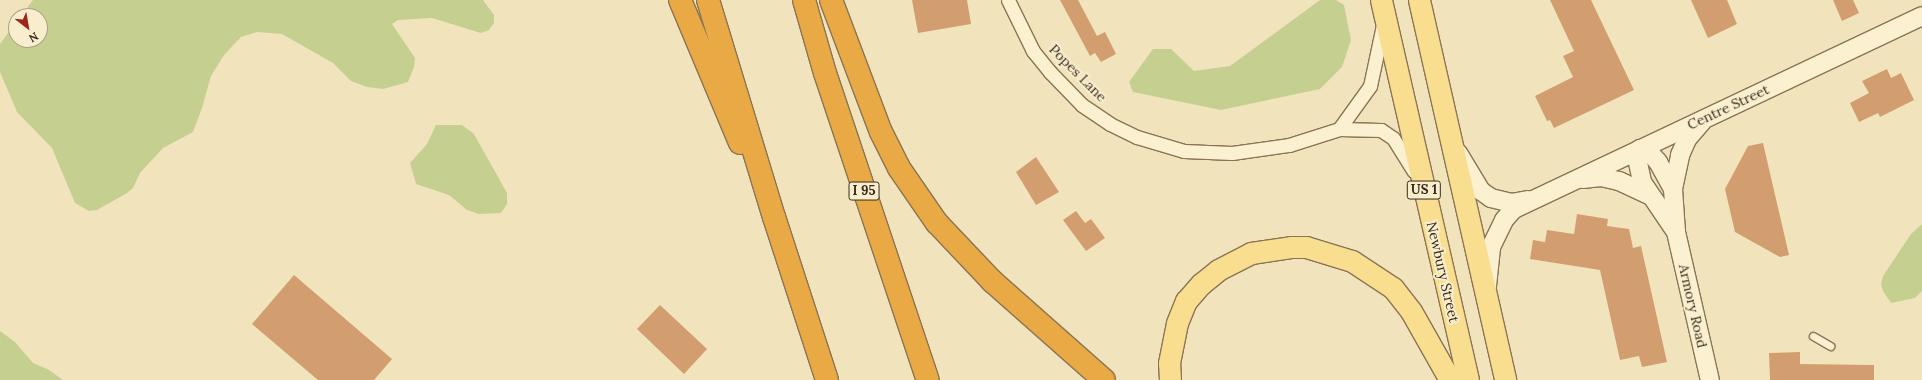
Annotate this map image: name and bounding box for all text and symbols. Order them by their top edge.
north arrow [8,8,48,48]
text: N [26,29,41,46]
street label: Popes Lane [1046,41,1110,105]
street label: Centre Street [1685,81,1771,133]
road number: US 1 [1406,179,1442,201]
road number: I 95 [848,180,880,202]
street label: Newbury Street [1423,220,1463,324]
street label: Armory Road [1675,263,1711,349]

